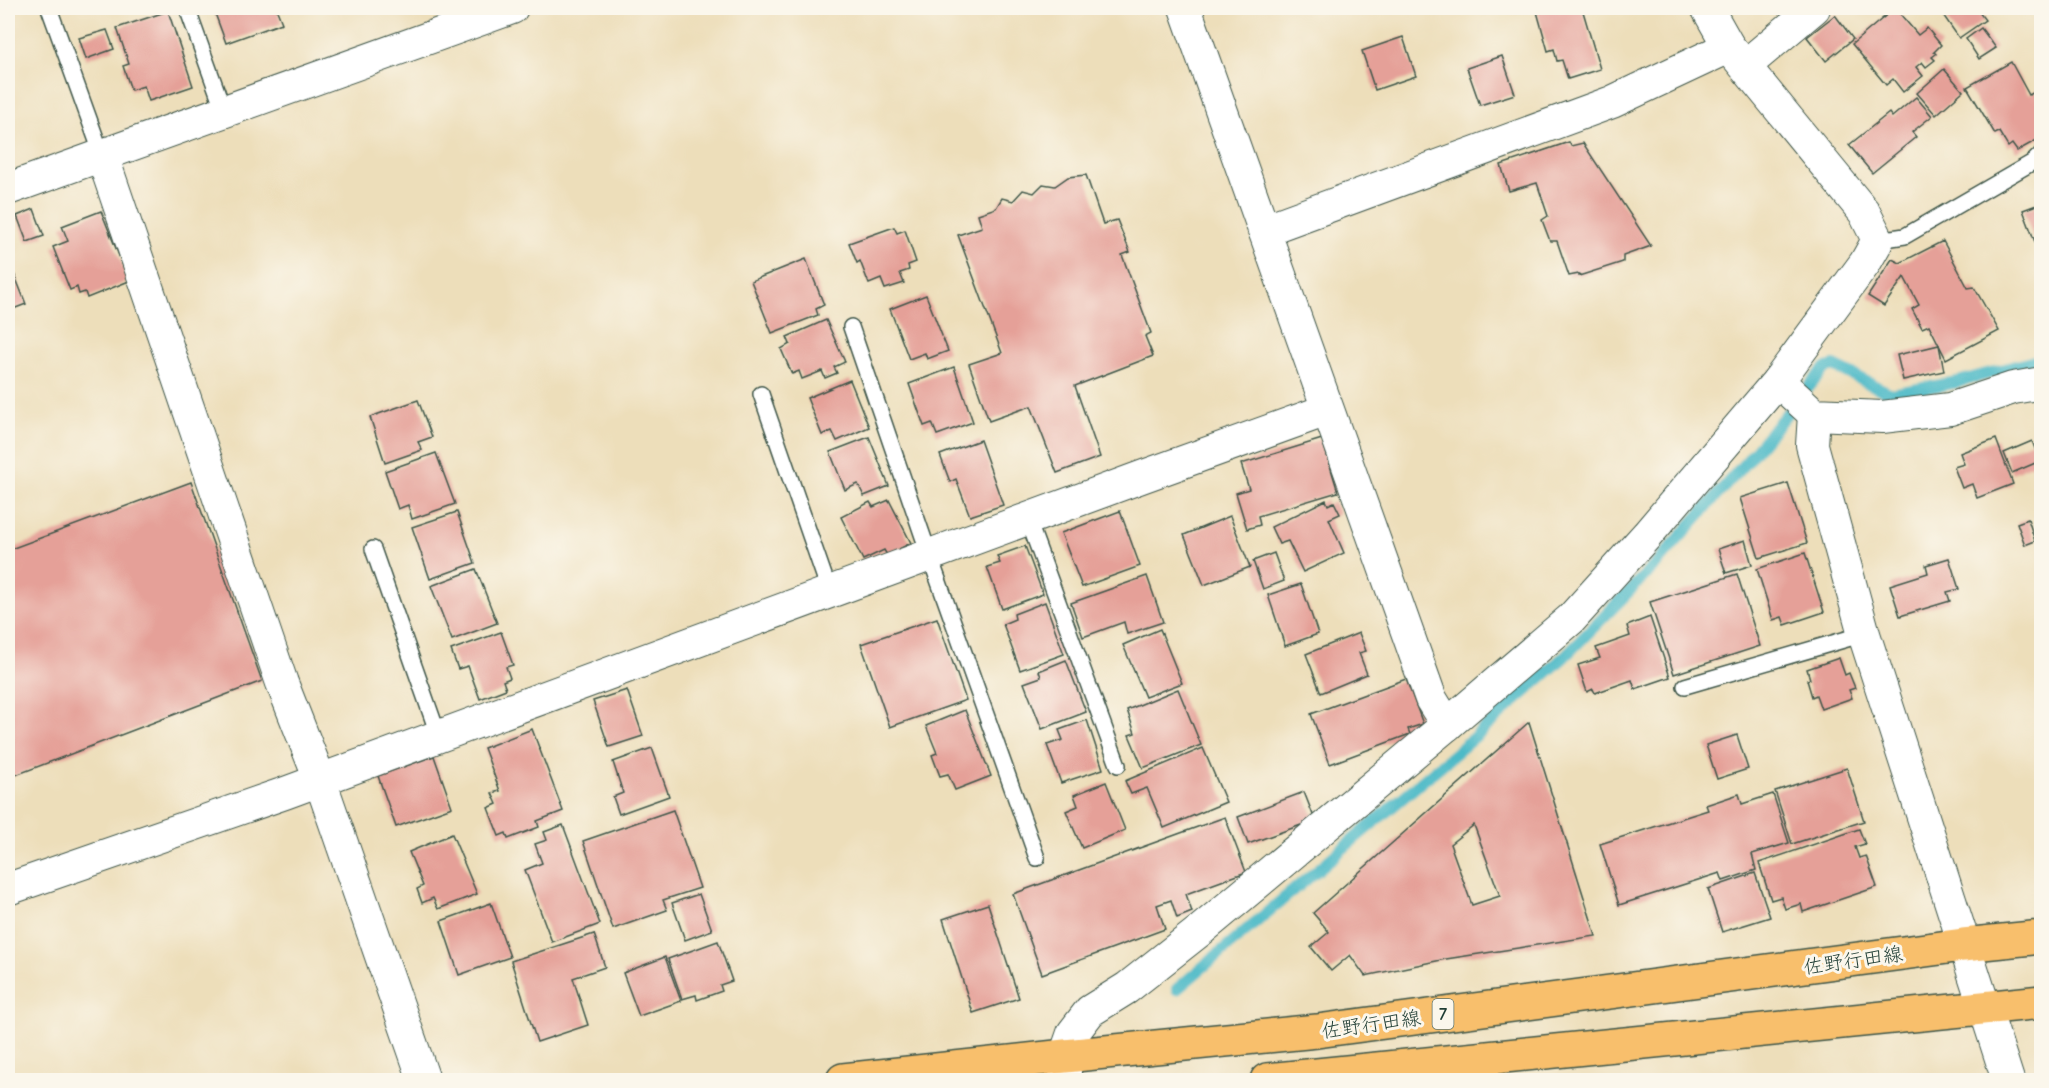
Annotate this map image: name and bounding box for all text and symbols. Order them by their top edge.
street label: 佐野行田線 [1802,942,1904,979]
road number: 7 [1432,999,1454,1029]
street label: 佐野行田線 [1320,1006,1422,1043]

